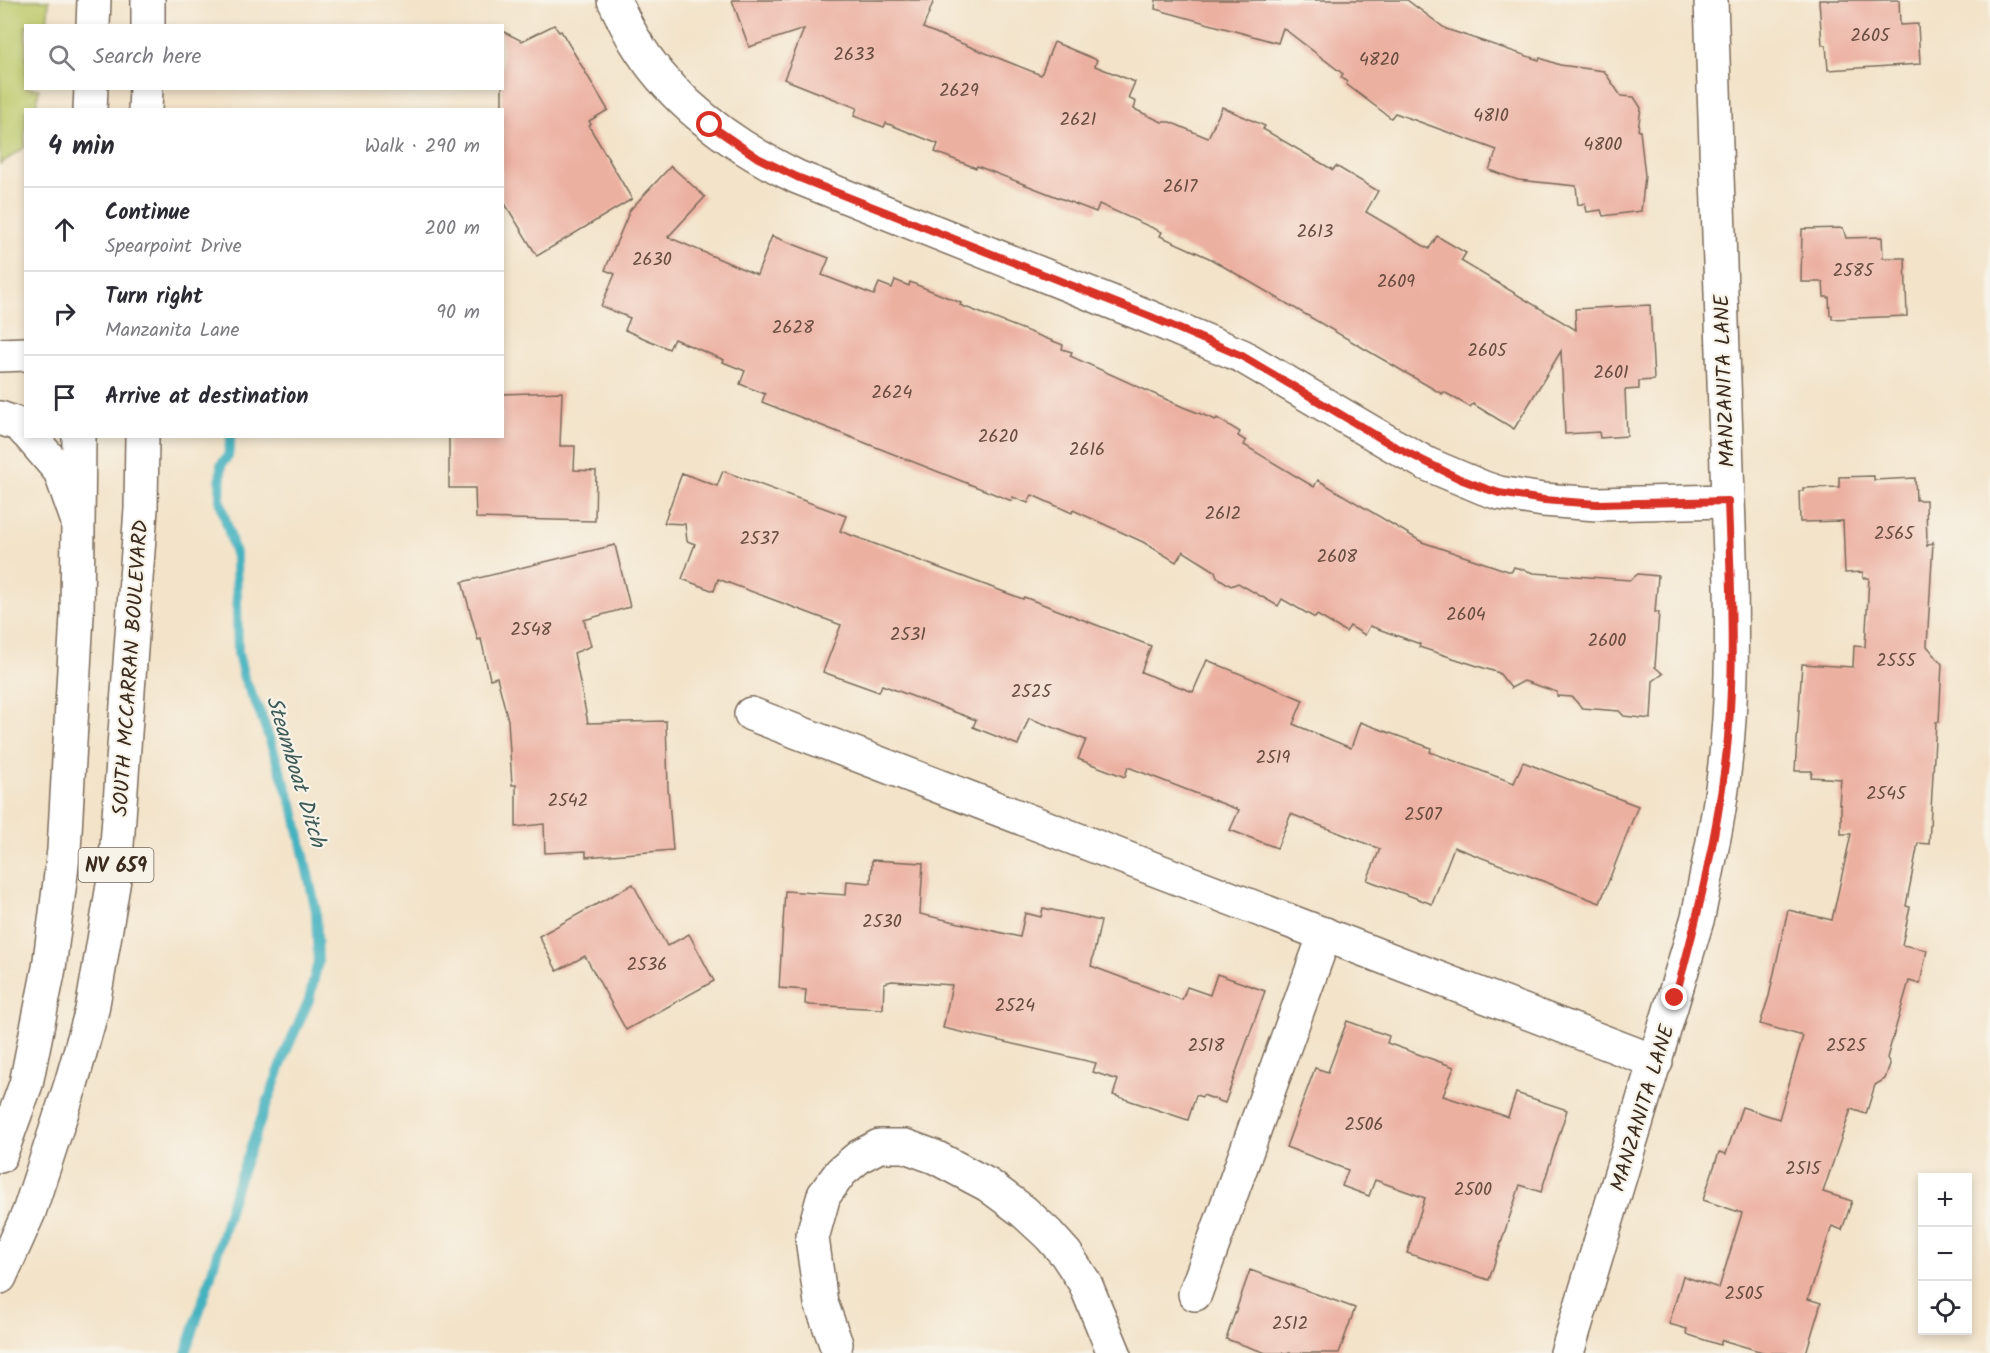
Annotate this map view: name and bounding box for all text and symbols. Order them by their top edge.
house number: 2605 [1850,22,1891,51]
search box [24,24,504,90]
text: Search here [93,40,201,75]
icon: search [45,41,78,74]
house number: 2633 [833,41,875,70]
house number: 4820 [1359,46,1399,75]
house number: 2629 [939,77,979,106]
house number: 4810 [1473,102,1509,131]
house number: 2621 [1060,106,1096,135]
route start [696,111,722,137]
text: 4 min [48,126,115,168]
text: Walk · 290 m [365,131,480,163]
house number: 4800 [1584,131,1622,160]
house number: 2617 [1163,173,1198,202]
text: Continue [105,196,190,231]
icon: ahead [48,213,81,246]
text: 200 m [424,213,480,245]
house number: 2613 [1297,218,1333,247]
text: Spearpoint Drive [105,231,242,263]
house number: 2630 [632,246,672,275]
house number: 2585 [1833,257,1875,286]
house number: 2609 [1377,268,1415,297]
text: Turn right [105,280,203,315]
street label: MANZANITA LANE [1706,293,1745,468]
icon: right [48,297,81,330]
text: 90 m [436,297,480,329]
house number: 2628 [772,314,814,343]
text: Manzanita Lane [105,315,240,347]
house number: 2605 [1467,337,1508,366]
house number: 2601 [1593,359,1629,388]
house number: 2624 [872,379,913,408]
text: Arrive at destination [105,380,308,415]
icon: arrive [48,381,81,414]
house number: 2620 [978,423,1018,452]
house number: 2616 [1069,436,1105,465]
house number: 2612 [1205,500,1241,529]
street label: SOUTH MCCARRAN BOULEVARD [105,519,158,817]
house number: 2565 [1874,520,1915,549]
house number: 2537 [740,525,779,554]
house number: 2608 [1317,543,1357,572]
house number: 2604 [1446,601,1486,630]
house number: 2548 [511,616,552,645]
house number: 2531 [890,621,926,650]
house number: 2600 [1588,627,1626,656]
house number: 2555 [1876,647,1917,676]
house number: 2525 [1011,678,1052,707]
water label: Steamboat Ditch [255,692,335,854]
house number: 2519 [1256,744,1290,773]
house number: 2545 [1866,780,1907,809]
house number: 2542 [548,787,588,816]
house number: 2507 [1404,801,1442,830]
road number: NV 659 [78,848,154,882]
house number: 2530 [862,908,902,937]
house number: 2536 [627,951,667,980]
route end [1661,984,1687,1010]
house number: 2524 [995,992,1035,1021]
street label: MANZANITA LANE [1602,1020,1685,1196]
house number: 2518 [1188,1032,1224,1061]
house number: 2525 [1826,1032,1867,1061]
house number: 2506 [1344,1111,1384,1140]
house number: 2515 [1785,1155,1822,1184]
map controls [1918,1173,1972,1335]
button: + [1918,1173,1972,1227]
house number: 2500 [1454,1176,1492,1205]
button: − [1918,1227,1972,1281]
house number: 2505 [1725,1280,1765,1309]
button: locate [1918,1281,1972,1335]
house number: 2512 [1272,1310,1308,1339]

